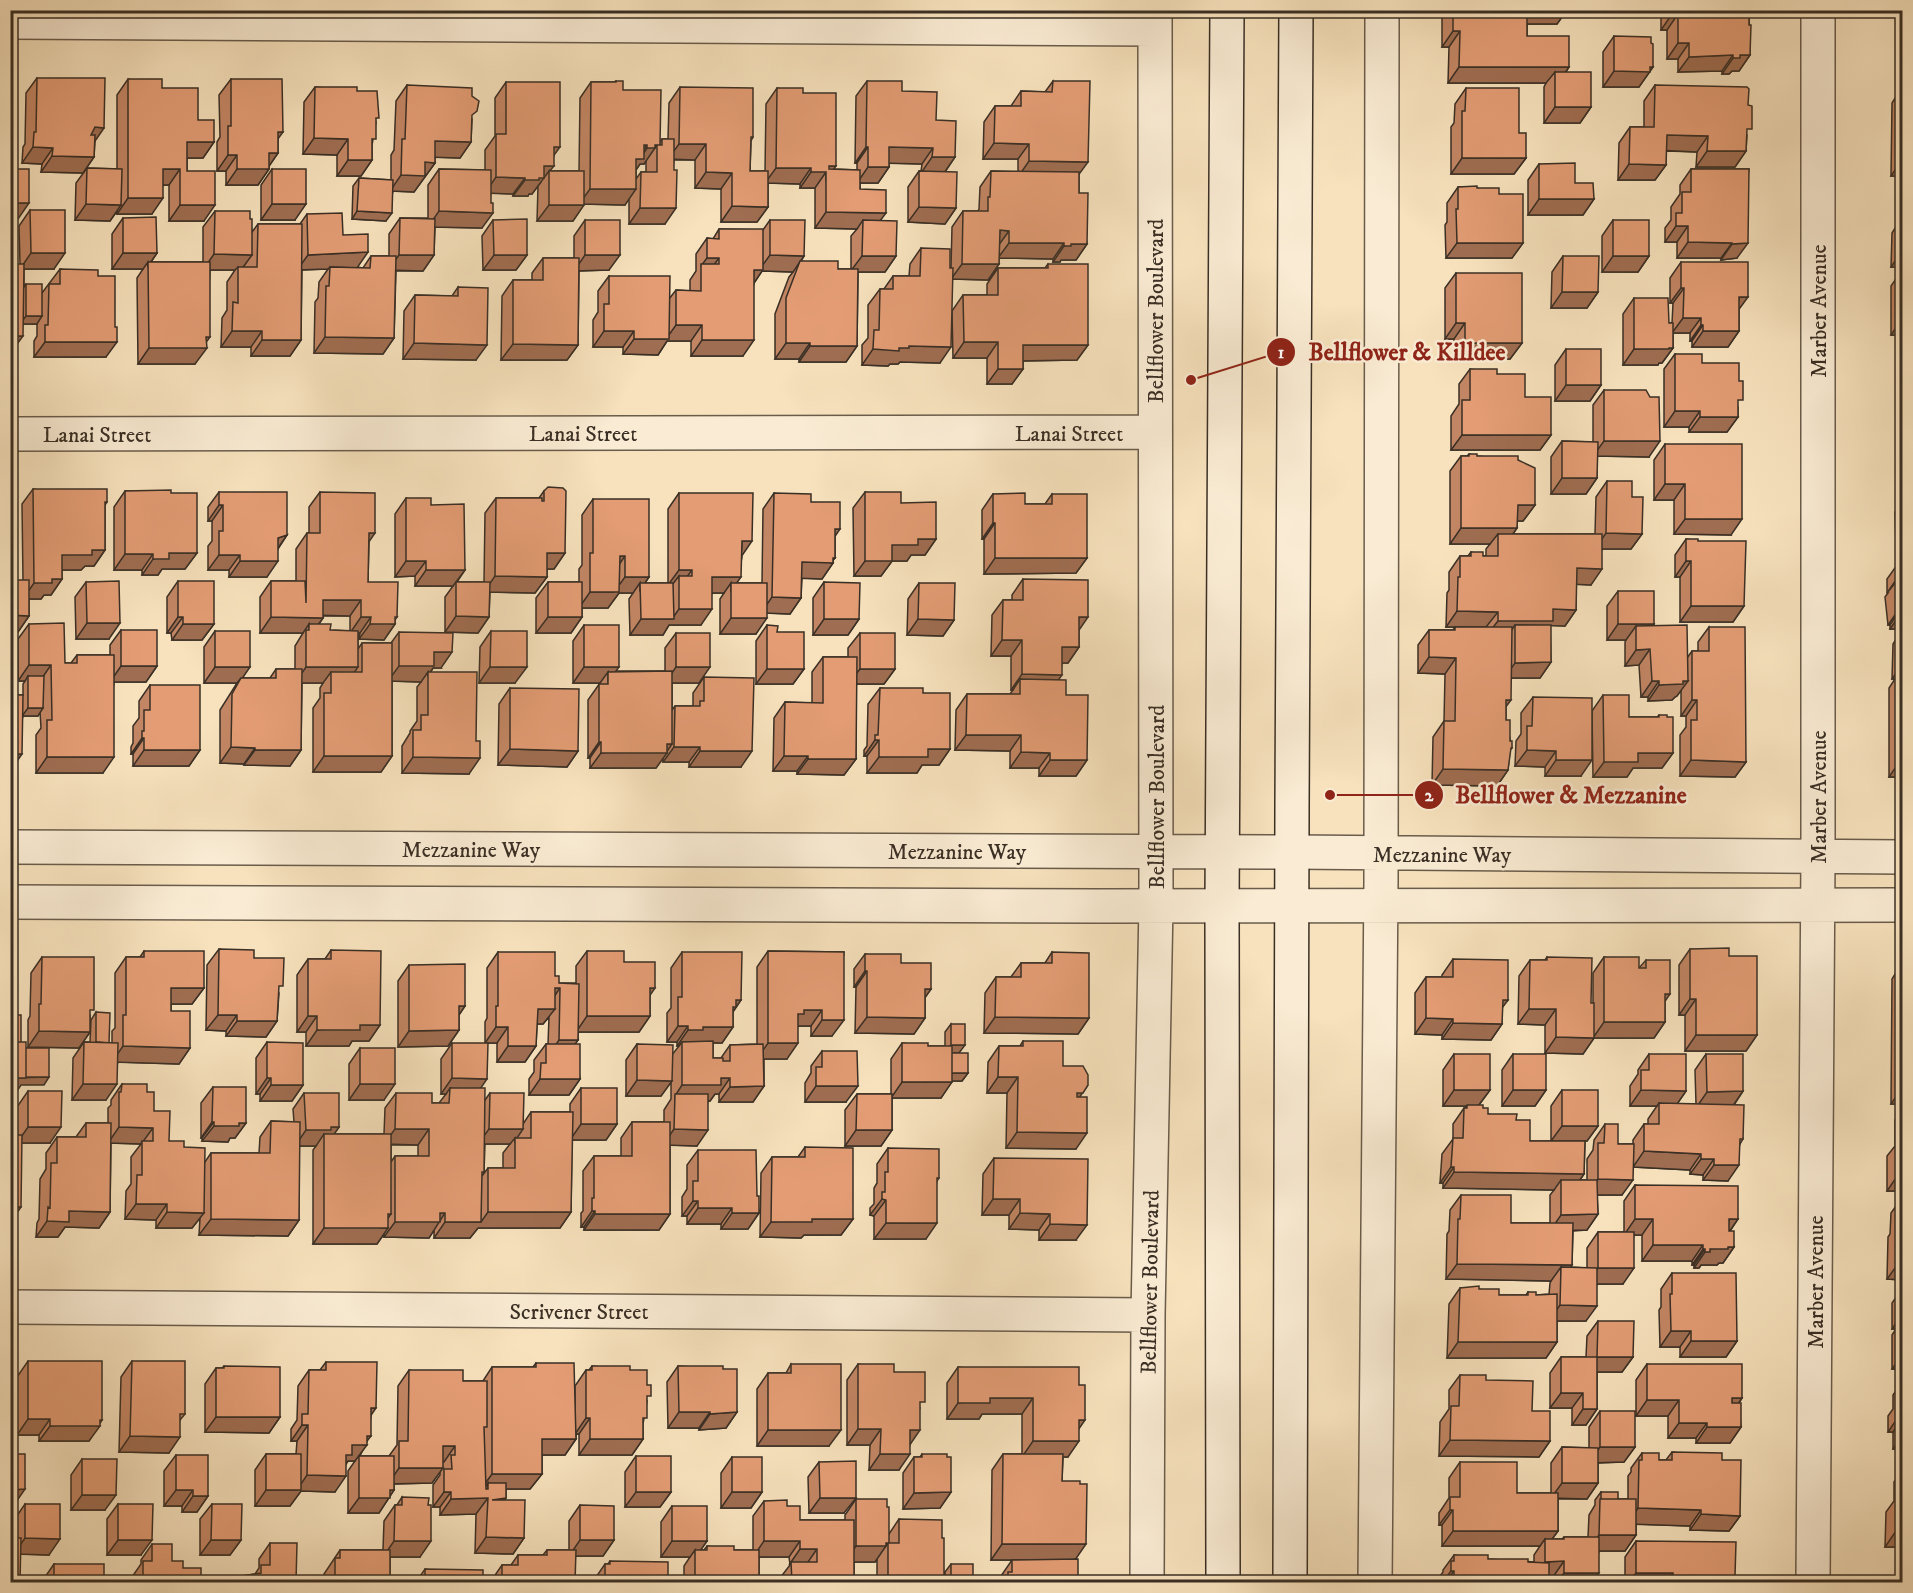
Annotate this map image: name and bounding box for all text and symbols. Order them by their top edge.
street label: Bellflower Boulevard [1143,219,1170,403]
street label: Marber Avenue [1806,244,1833,378]
callout: Bellflower & Killdee [1266,331,1517,373]
text: Bellflower & Killdee [1308,338,1506,368]
text: 1 [1278,342,1285,364]
street label: Lanai Street [529,421,637,448]
street label: Lanai Street [1015,421,1123,448]
street label: Lanai Street [43,422,151,449]
street label: Bellflower Boulevard [1144,705,1171,889]
street label: Marber Avenue [1806,730,1833,864]
callout: Bellflower & Mezzanine [1414,774,1699,816]
text: Bellflower & Mezzanine [1455,781,1687,811]
text: 2 [1425,785,1435,807]
street label: Mezzanine Way [402,837,541,864]
street label: Mezzanine Way [888,839,1027,866]
street label: Mezzanine Way [1373,842,1512,869]
street label: Bellflower Boulevard [1135,1190,1166,1374]
street label: Marber Avenue [1803,1215,1830,1349]
street label: Scrivener Street [509,1299,649,1326]

